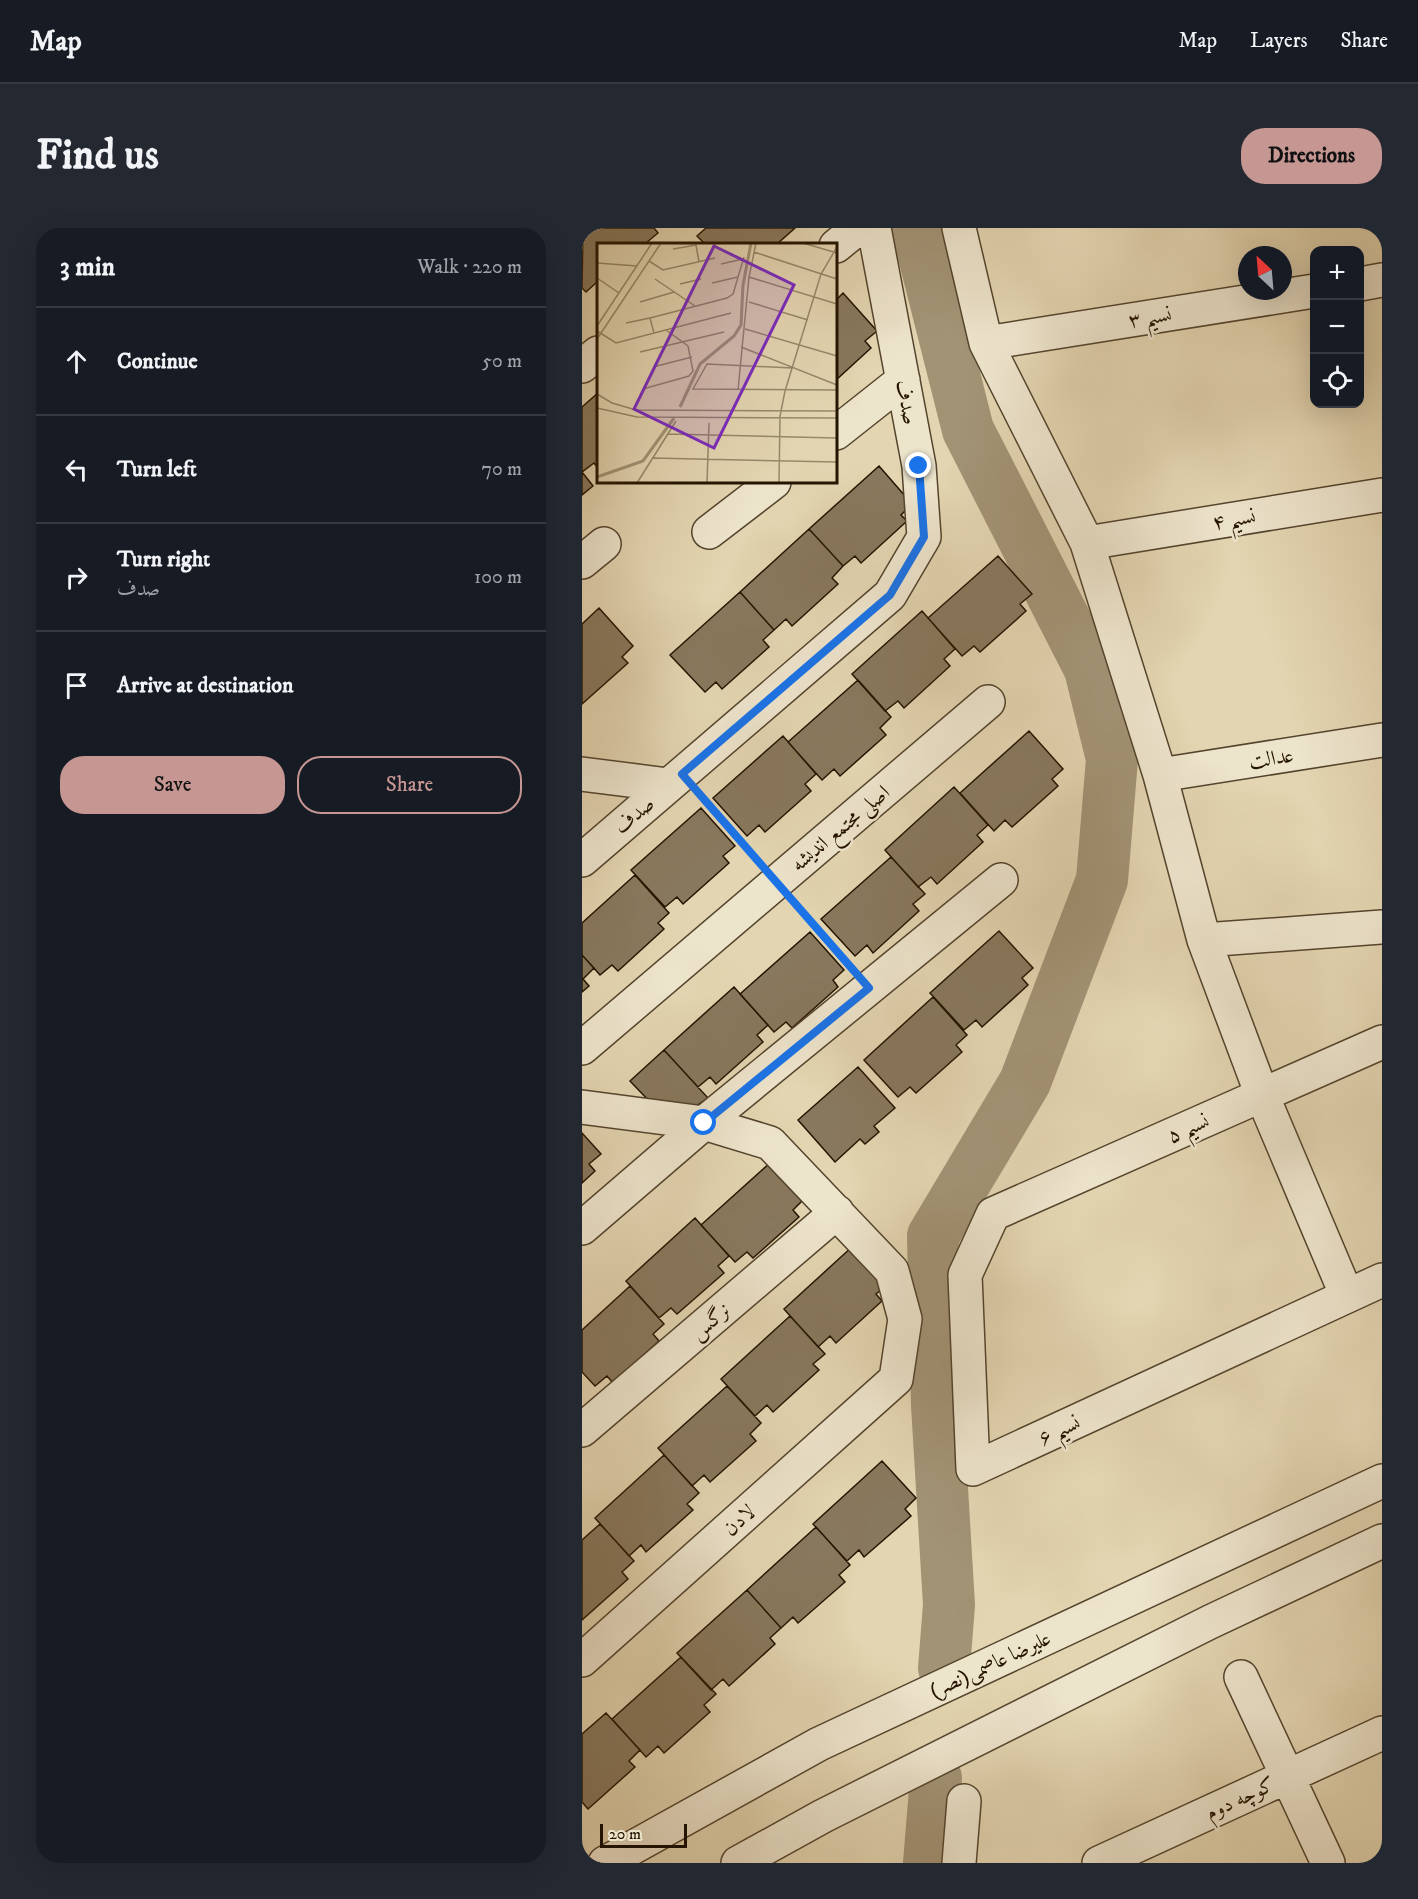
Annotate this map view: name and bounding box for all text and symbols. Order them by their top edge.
text: Map [30,24,82,59]
text: Map [1178,28,1217,54]
text: Layers [1250,28,1308,54]
text: Share [1341,28,1388,54]
button: Directions [1241,128,1382,184]
text: Find us [36,130,159,182]
inset map [597,243,837,483]
north arrow [1238,246,1292,300]
map controls [1310,246,1364,408]
button: + [1310,246,1364,300]
text: 3 min [60,251,115,284]
text: Walk · 220 m [417,255,522,280]
button: − [1310,300,1364,354]
street label: نسیم ۳ [1127,302,1175,341]
icon: ahead [60,345,93,378]
text: Continue [117,348,198,375]
text: 50 m [482,349,522,374]
button: locate [1310,354,1364,408]
street label: صدف [889,378,923,427]
route end [905,452,931,478]
icon: left [60,453,93,486]
text: Turn left [117,456,197,483]
text: 70 m [481,457,522,482]
street label: نسیم ۴ [1211,504,1259,543]
text: Turn right [117,546,210,573]
icon: right [60,561,93,594]
text: 100 m [474,565,522,590]
text: صدف [117,577,160,602]
icon: arrive [60,669,93,702]
text: Arrive at destination [117,672,294,699]
street label: عدالت [1247,743,1295,775]
button: Save [60,756,285,814]
button: Share [297,756,522,814]
street label: اصلی مجتمع اندیشه [786,780,899,882]
street label: صدف [609,791,660,840]
street label: نسیم ۵ [1163,1108,1216,1156]
route start [690,1109,716,1135]
street label: نرگس [685,1297,736,1346]
street label: نسیم ۶ [1034,1410,1088,1458]
street label: لادن [718,1499,761,1542]
street label: علیرضا عاصمی(نصر) [926,1626,1055,1704]
street label: کوچه دوم [1202,1772,1281,1830]
scale bar [600,1821,687,1848]
text: 20 m [609,1824,641,1844]

